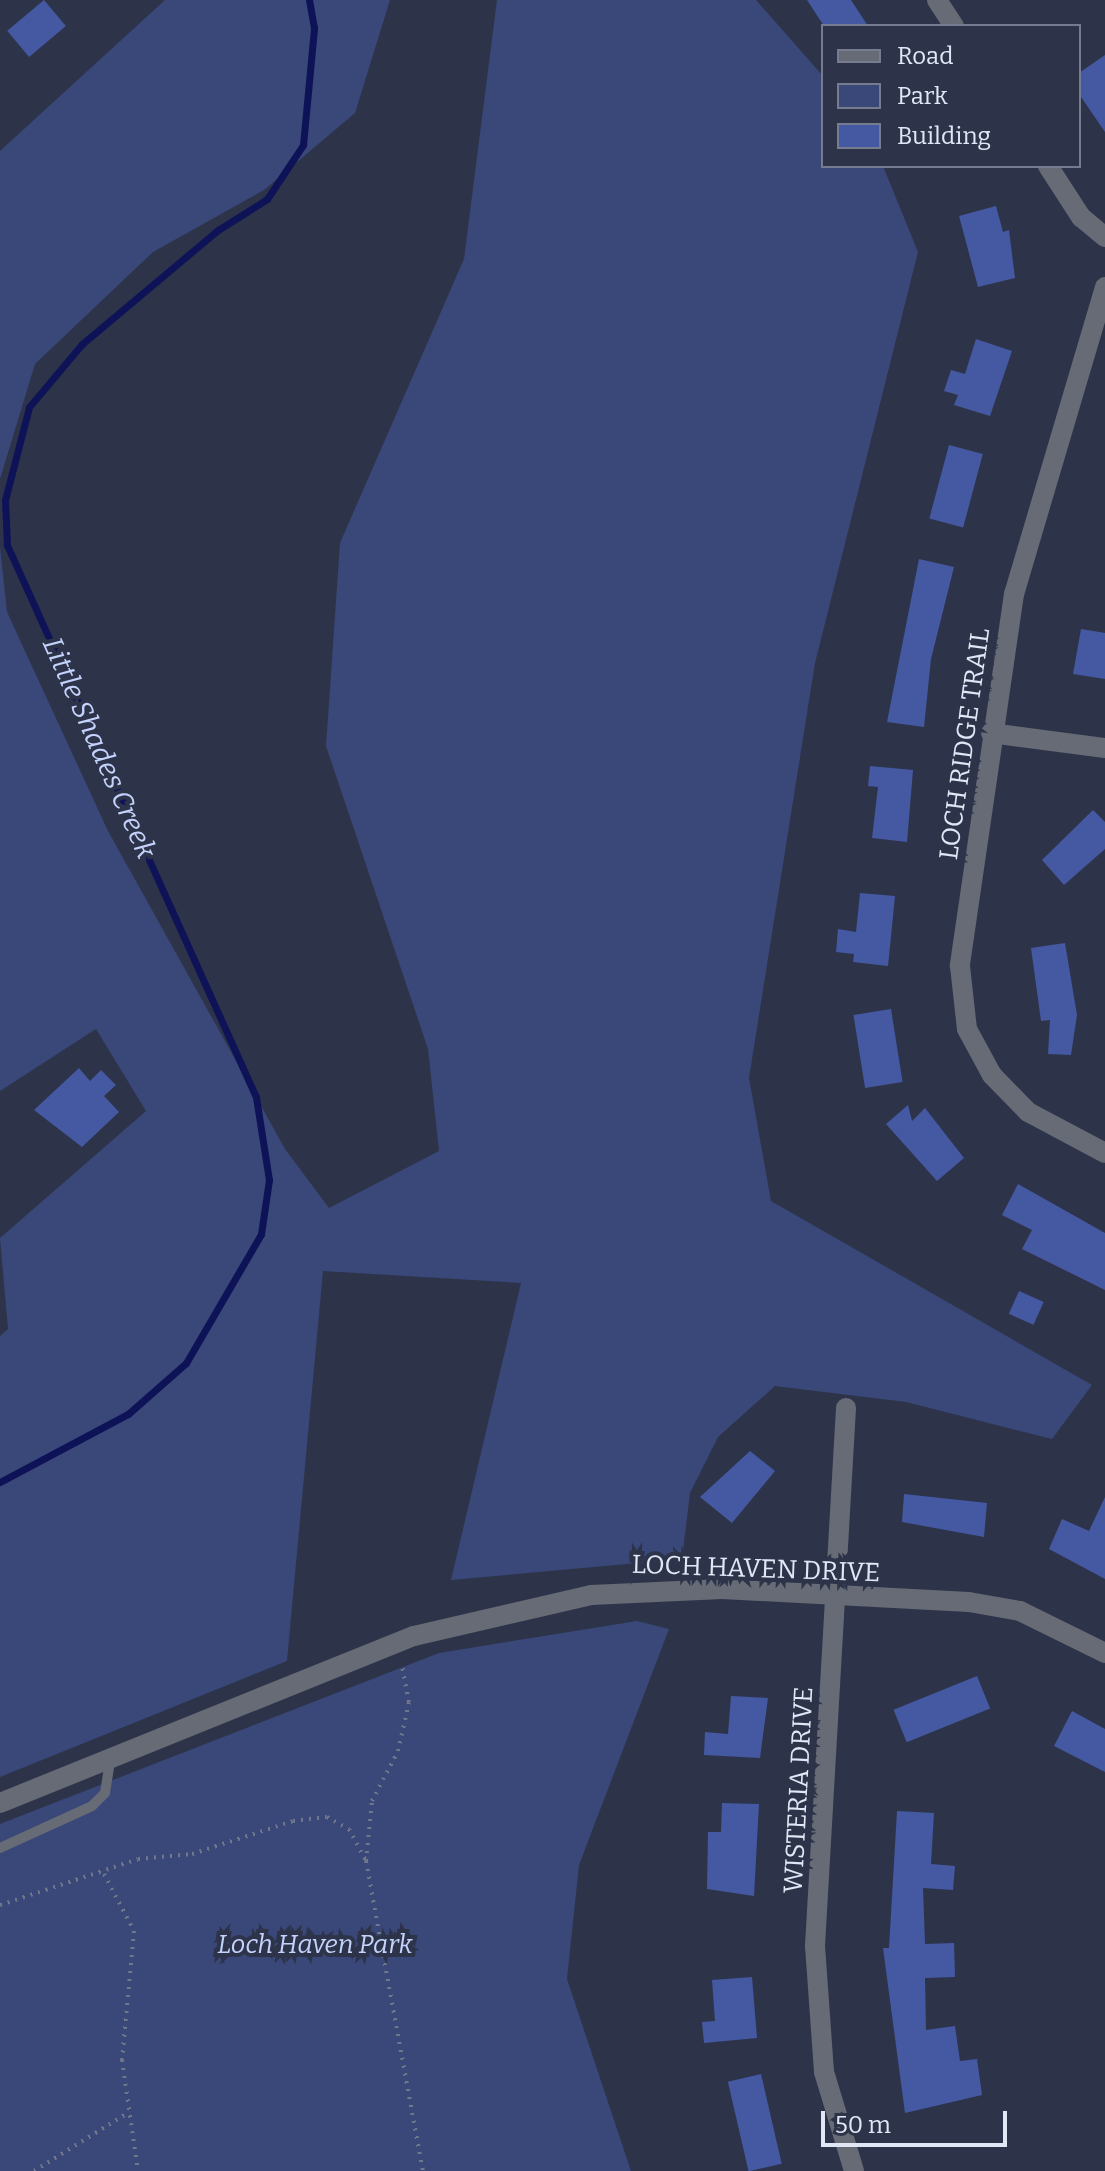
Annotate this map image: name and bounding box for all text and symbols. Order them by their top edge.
legend [821,24,1081,168]
text: Road [897,42,953,70]
text: Park [897,82,948,110]
text: Building [897,122,991,150]
street label: LOCH RIDGE TRAIL [933,626,997,862]
water label: Little Shades Creek [35,632,163,864]
street label: LOCH HAVEN DRIVE [631,1549,881,1589]
street label: WISTERIA DRIVE [778,1686,820,1894]
park label: Loch Haven Park [217,1929,413,1961]
scale bar [825,2095,1011,2145]
text: 50 m [835,2111,891,2139]

